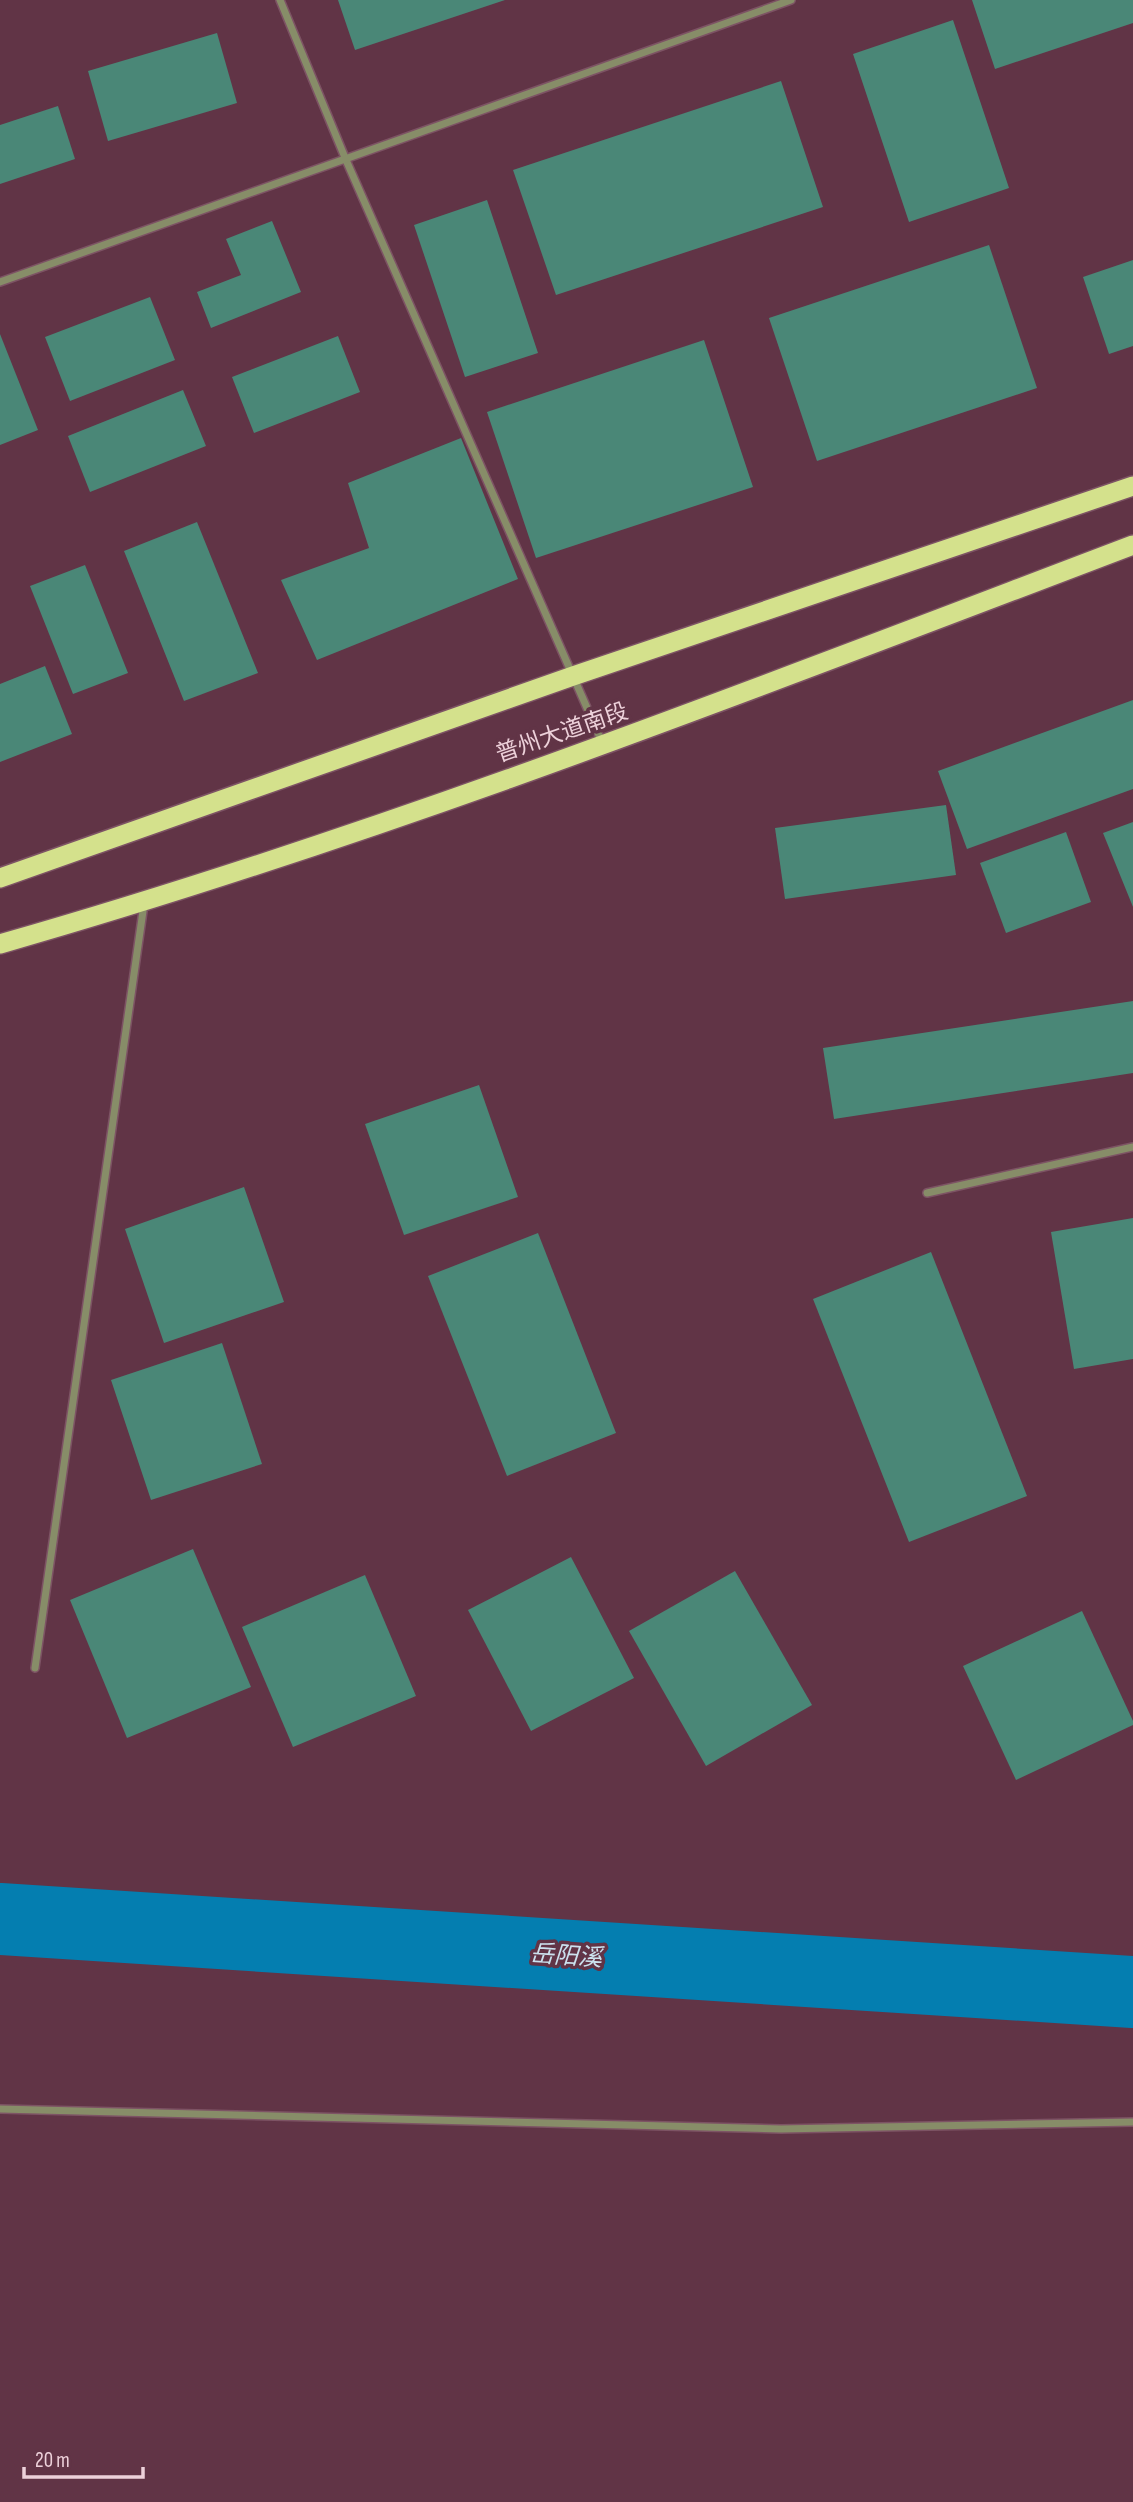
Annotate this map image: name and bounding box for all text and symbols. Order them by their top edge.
street label: 普州大道南段 [492,697,632,769]
water label: 岳阳溪 [529,1939,606,1973]
scale bar [24,2436,144,2480]
text: 20 m [35,2448,70,2473]

